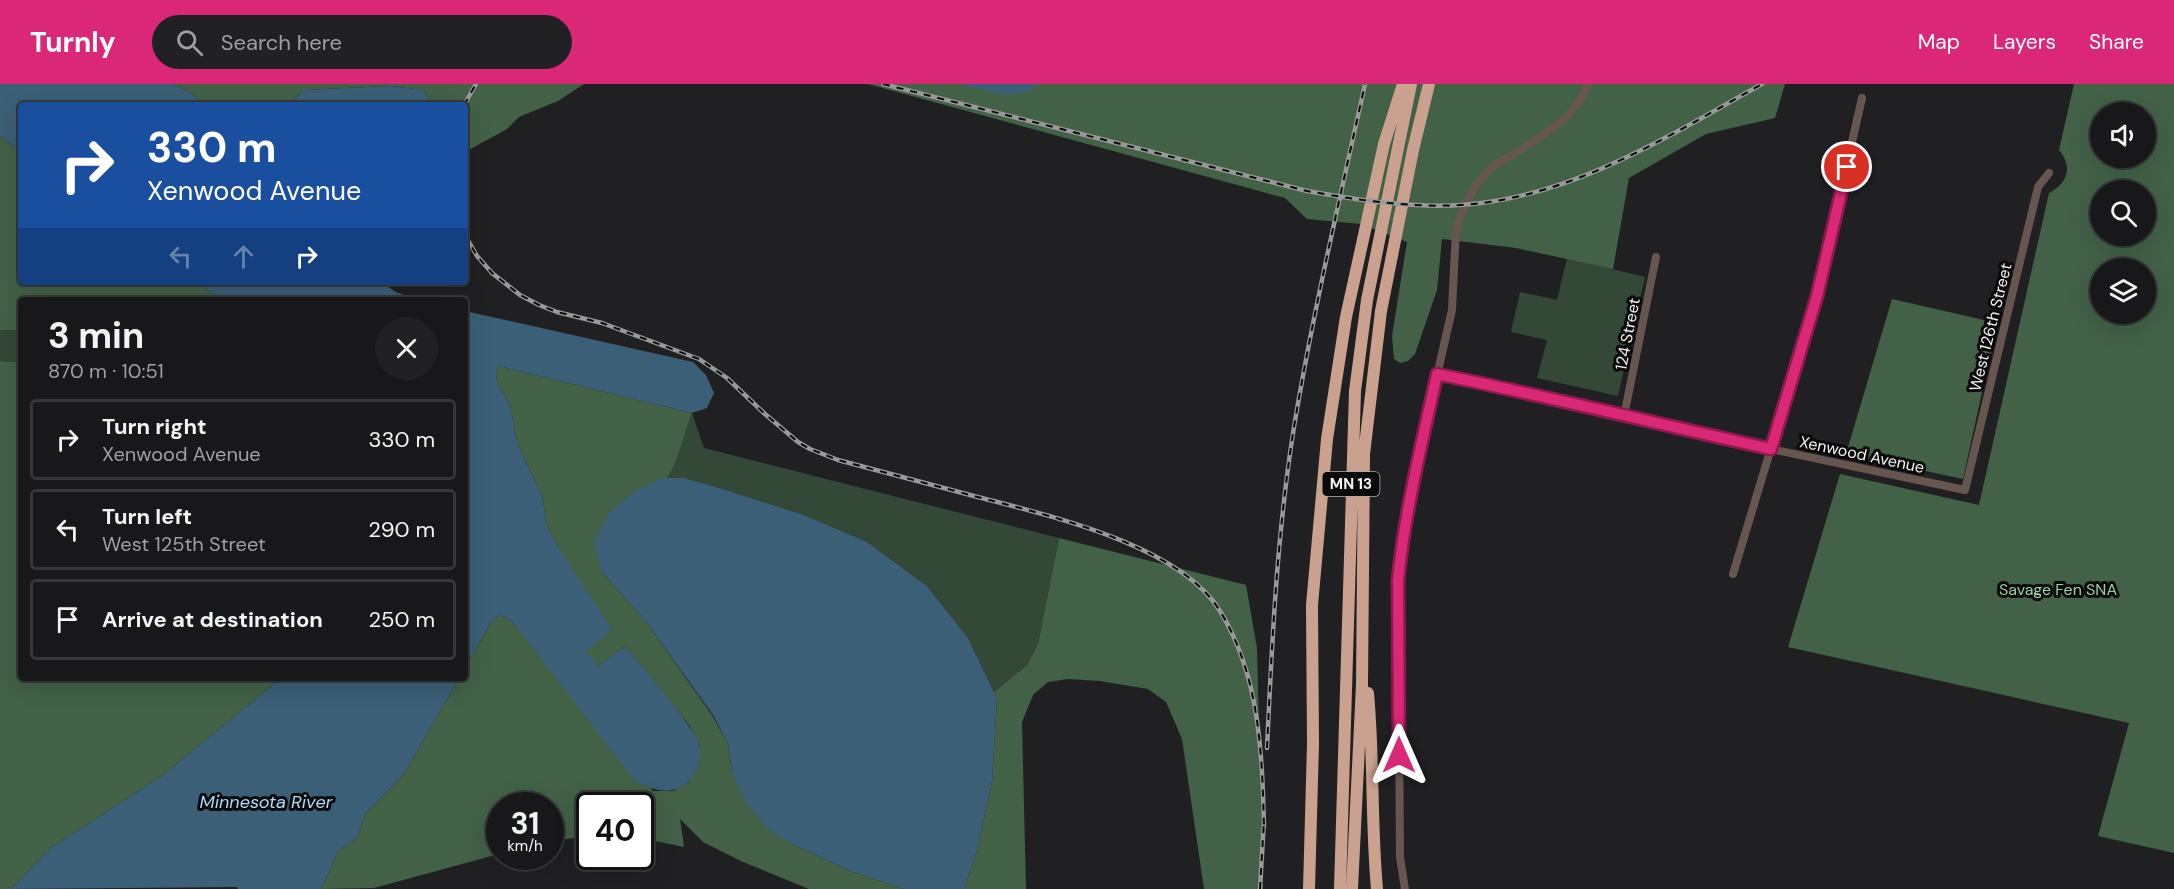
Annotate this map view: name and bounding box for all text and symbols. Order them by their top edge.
search box [152,15,572,69]
text: Turnly [30,24,116,61]
icon: search [173,26,206,59]
text: Search here [221,28,342,57]
text: Map [1918,28,1960,56]
text: Layers [1993,28,2056,56]
text: Share [2089,28,2144,56]
map controls [2090,102,2156,324]
button: sound [2090,102,2156,168]
text: 330 m [147,120,277,175]
icon: right [48,126,126,204]
pin [1821,141,1872,192]
icon: arrive [1830,150,1863,183]
text: Xenwood Avenue [147,173,361,208]
button: search [2090,180,2156,246]
icon: left [164,240,197,273]
icon: ahead [227,240,260,273]
icon: right [290,240,323,273]
button: layers [2090,258,2156,324]
street label: West 126th Street [1964,261,2017,393]
street label: 124 Street [1610,296,1645,372]
text: 3 min [48,312,144,359]
button: close [375,317,438,380]
text: 870 m · 10:51 [48,358,164,384]
text: Turn right [102,412,207,441]
icon: right [51,423,84,456]
text: 330 m [368,425,435,454]
street label: Xenwood Avenue [1798,431,1926,478]
text: Xenwood Avenue [102,441,261,467]
road number: MN 13 [1322,472,1380,496]
text: Turn left [102,502,192,531]
icon: left [51,513,84,546]
text: 290 m [368,515,435,544]
text: West 125th Street [102,531,266,557]
park label: Savage Fen SNA [1999,579,2117,600]
icon: arrive [51,603,84,636]
text: Arrive at destination [102,605,323,634]
text: 250 m [368,605,435,634]
position arrow [1367,723,1431,787]
water label: Minnesota River [200,790,334,814]
speed limit sign: 40 [576,792,654,870]
text: 31 [511,804,539,843]
text: km/h [507,836,543,856]

